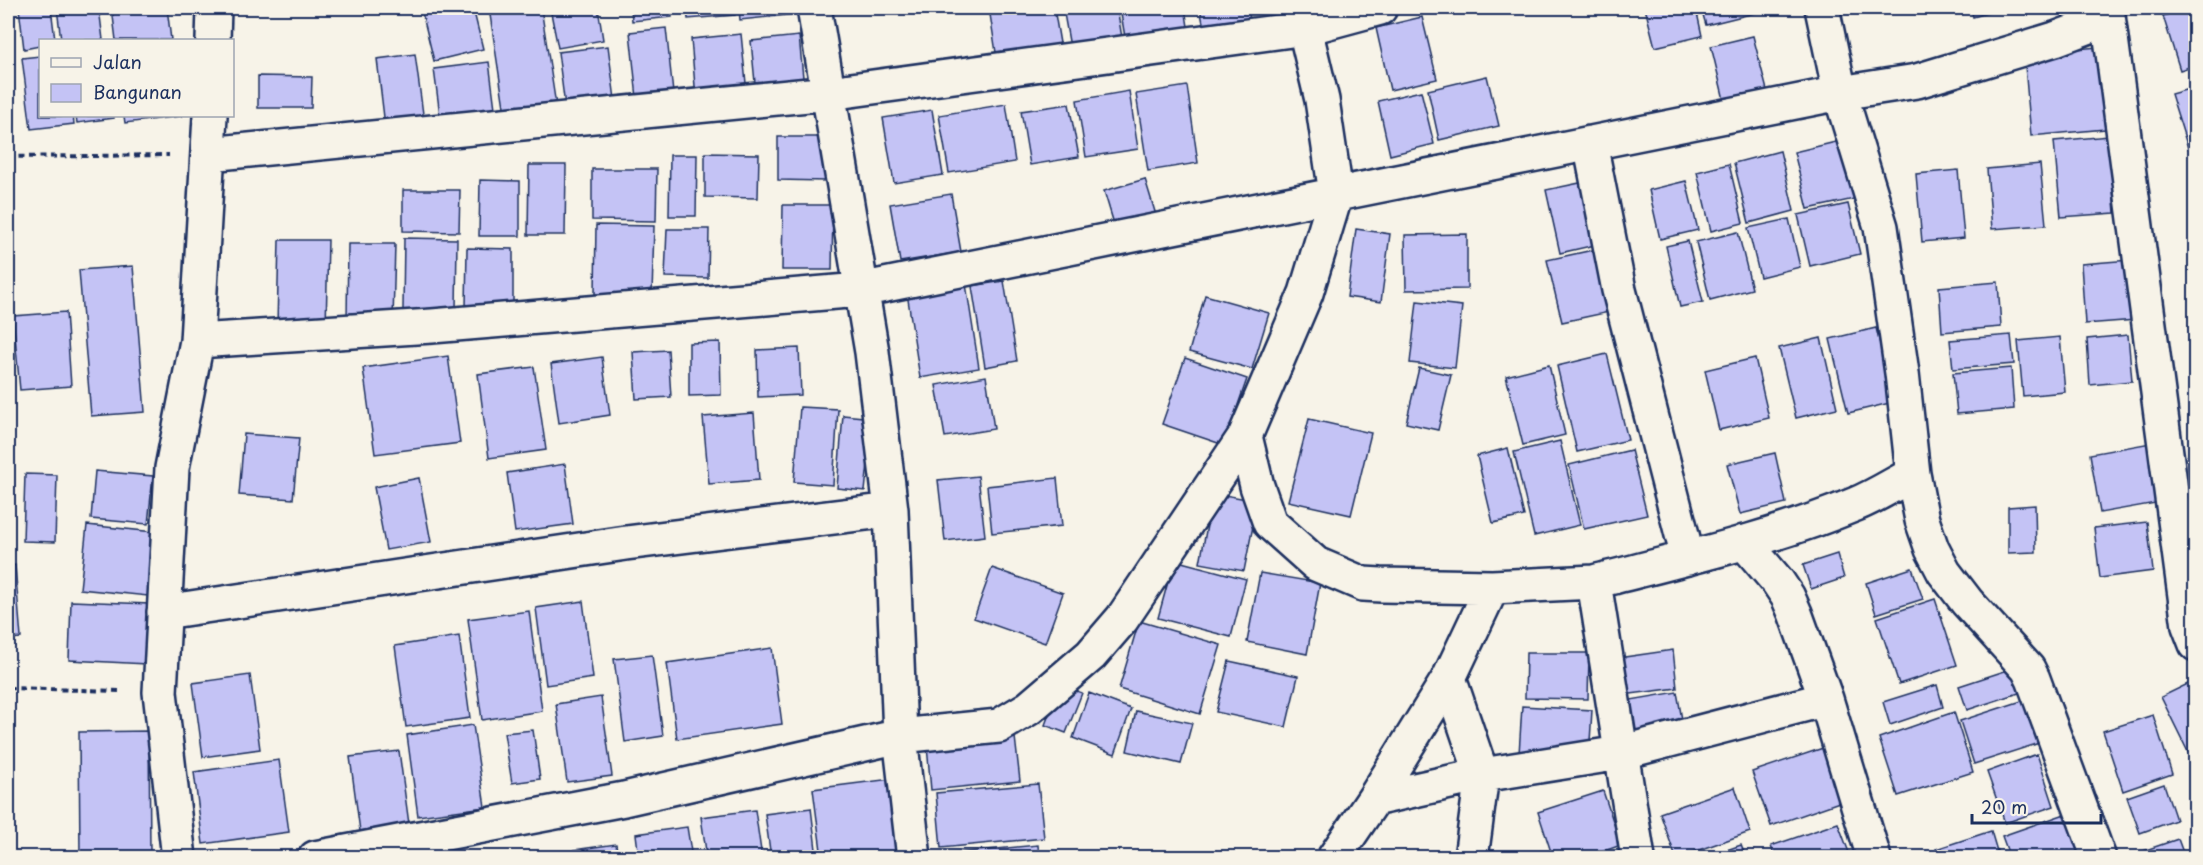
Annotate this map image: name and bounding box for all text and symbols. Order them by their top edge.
legend [39,39,234,117]
text: Jalan [93,48,142,75]
text: Bangunan [93,78,182,105]
scale bar [1972,787,2101,825]
text: 20 m [1981,793,2027,820]

